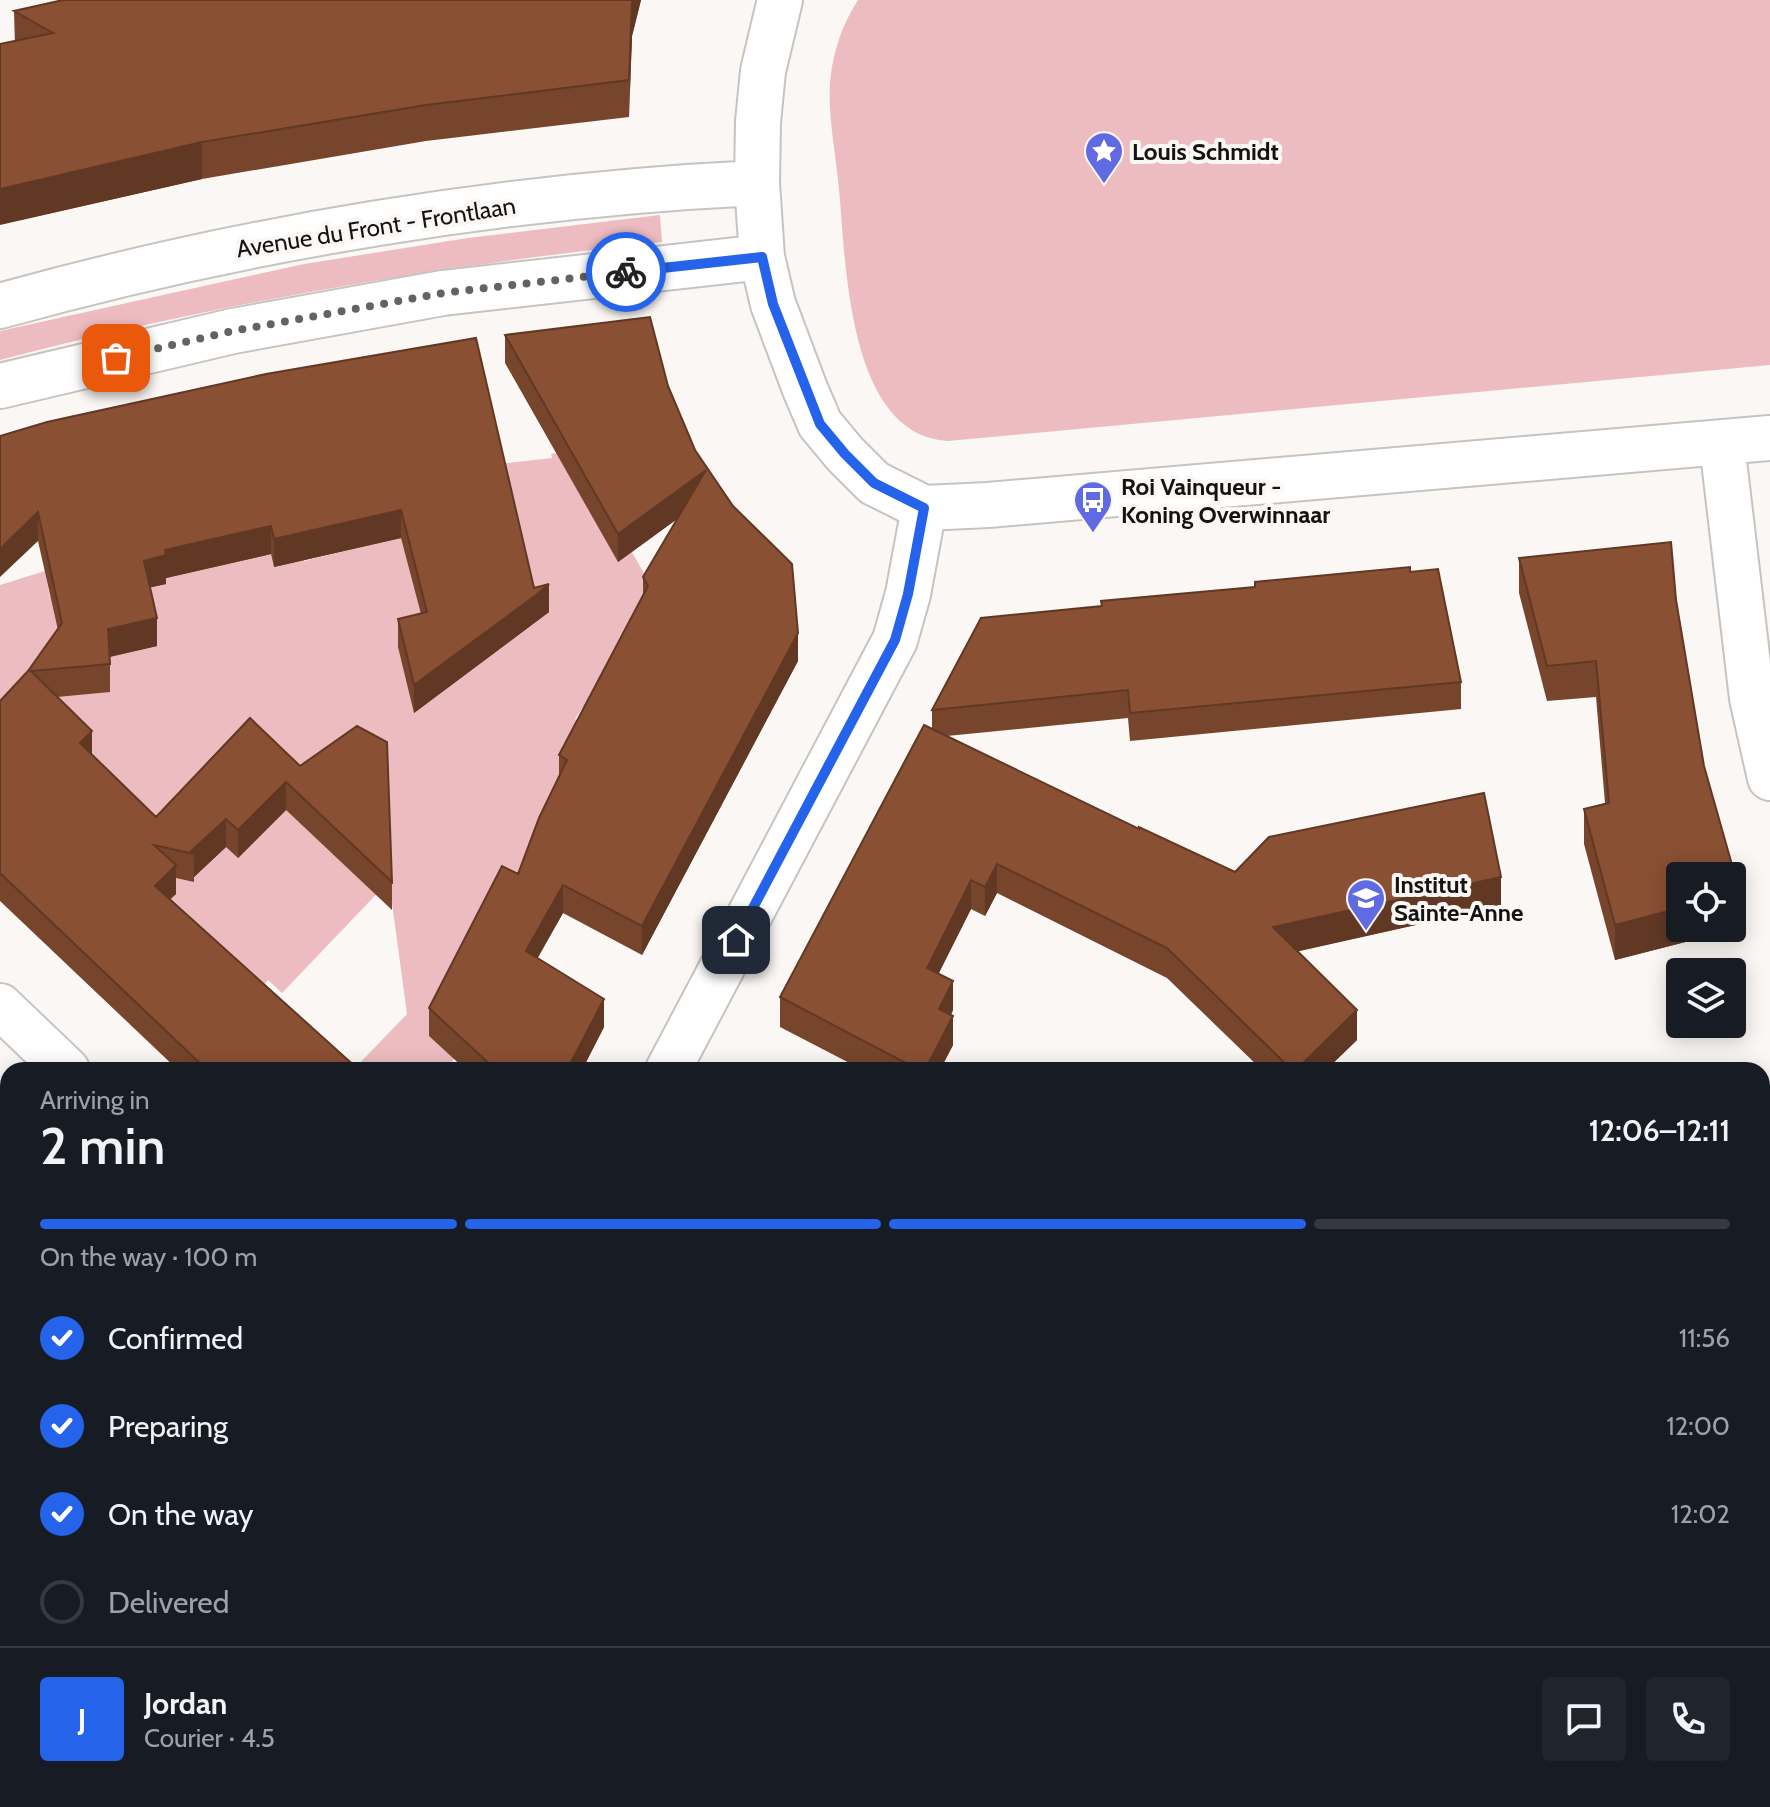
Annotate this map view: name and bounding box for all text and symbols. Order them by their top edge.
place icon: Louis Schmidt [1083,130,1125,185]
place label: Louis Schmidt [1132,137,1279,166]
street label: Avenue du Front - Frontlaan [234,191,518,263]
courier [586,232,666,312]
icon: bike [604,250,648,294]
pin [82,324,150,392]
icon: bag [94,336,138,380]
place label: Roi Vainqueur - Koning Overwinnaar [1121,472,1330,529]
bus stop icon: Roi Vainqueur - Koning Overwinnaar [1072,479,1114,534]
map controls [1666,862,1746,1038]
button: locate [1666,862,1746,942]
place label: Institut Sainte-Anne [1394,870,1523,927]
school or university icon: Institut Sainte-Anne [1345,877,1387,932]
pin [702,906,770,974]
icon: home [714,918,758,962]
button: layers [1666,958,1746,1038]
text: Arriving in [40,1084,150,1116]
text: 12:06–12:11 [1589,1112,1730,1149]
text: 2 min [40,1114,165,1177]
text: On the way · 100 m [40,1241,257,1273]
icon: check [40,1316,84,1360]
text: Confirmed [108,1320,243,1357]
text: 11:56 [1679,1322,1730,1354]
icon: check [40,1404,84,1448]
text: Preparing [108,1408,228,1445]
text: 12:00 [1666,1410,1730,1442]
icon: check [40,1492,84,1536]
text: On the way [108,1496,253,1533]
text: 12:02 [1671,1498,1730,1530]
text: Delivered [108,1584,229,1621]
button: chat [1542,1677,1626,1761]
button: phone [1646,1677,1730,1761]
text: Jordan [144,1685,227,1722]
text: J [78,1701,86,1738]
text: Courier · 4.5 [144,1722,275,1754]

